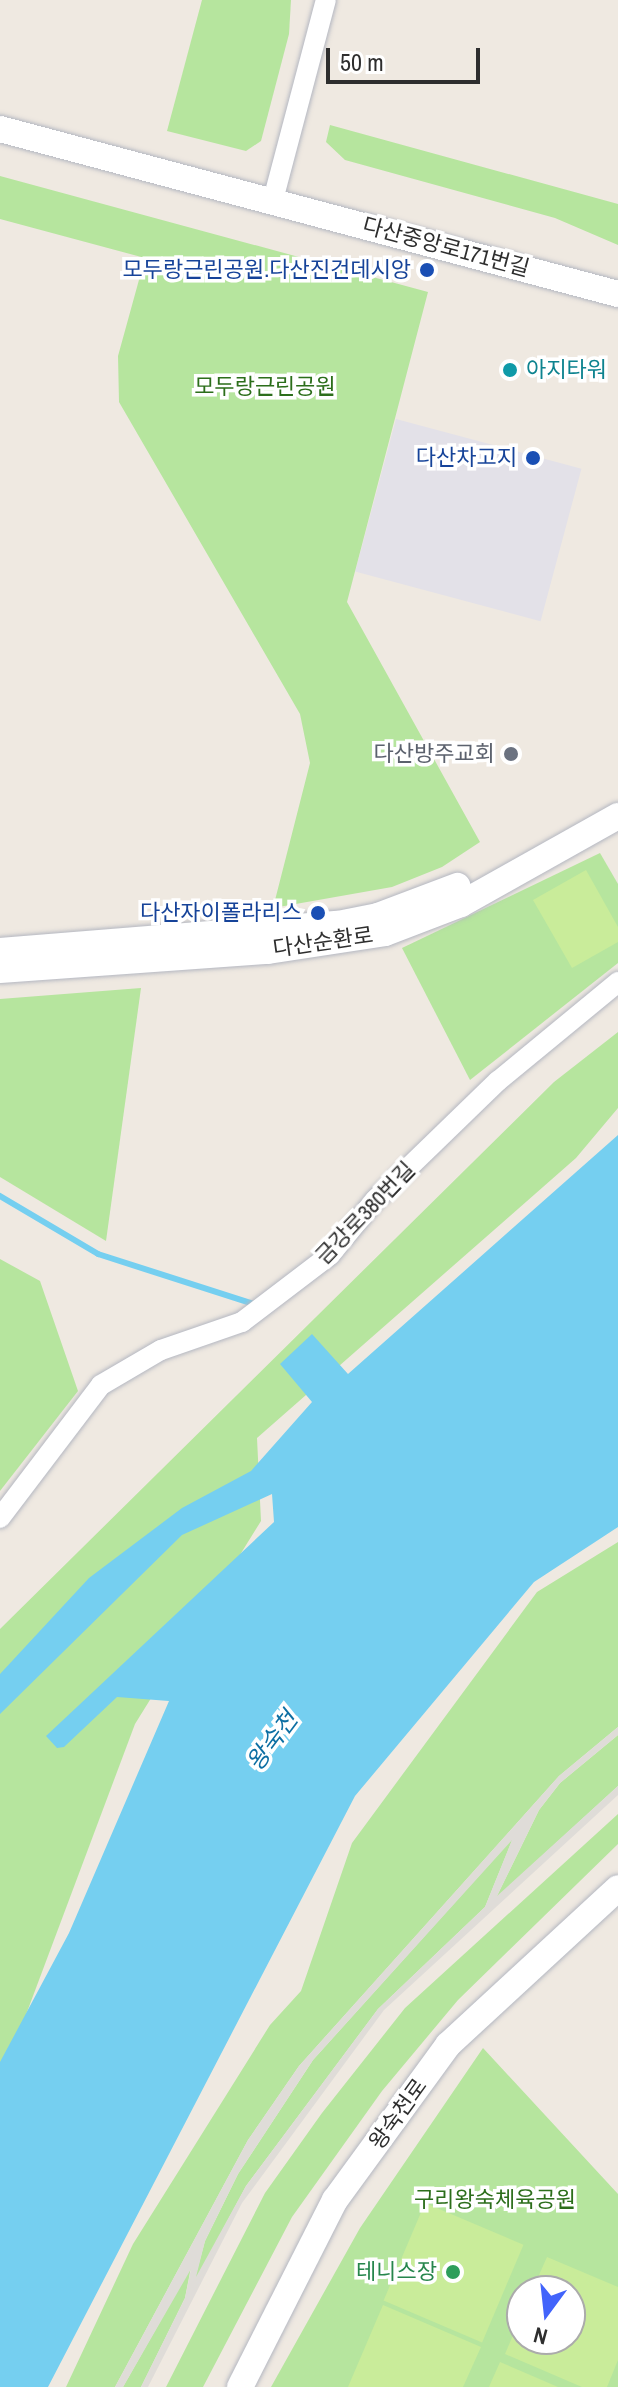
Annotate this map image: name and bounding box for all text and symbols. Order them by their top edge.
scale bar [330,32,484,82]
text: 50 m [340,46,384,78]
street label: 다산중앙로171번길 [360,212,532,282]
place label: 모두랑근린공원.다산진건데시앙 [123,257,411,283]
marker: 모두랑근린공원.다산진건데시앙 [418,261,436,279]
place label: 아지타워 [526,357,607,383]
marker: 아지타워 [501,361,519,379]
park label: 모두랑근린공원 [194,374,336,400]
place label: 다산차고지 [416,445,517,471]
marker: 다산차고지 [524,449,542,467]
place label: 다산방주교회 [374,741,495,767]
marker: 다산방주교회 [502,745,520,763]
place label: 다산자이폴라리스 [140,900,302,926]
marker: 다산자이폴라리스 [309,904,327,922]
street label: 다산순환로 [271,922,375,962]
street label: 금강로380번길 [310,1157,420,1269]
water label: 왕숙천 [241,1706,303,1776]
street label: 왕숙천로 [364,2073,432,2155]
park label: 구리왕숙체육공원 [414,2187,576,2213]
place label: 테니스장 [356,2259,437,2285]
marker: 테니스장 [444,2263,462,2281]
north arrow [506,2275,586,2355]
text: N [530,2320,550,2352]

